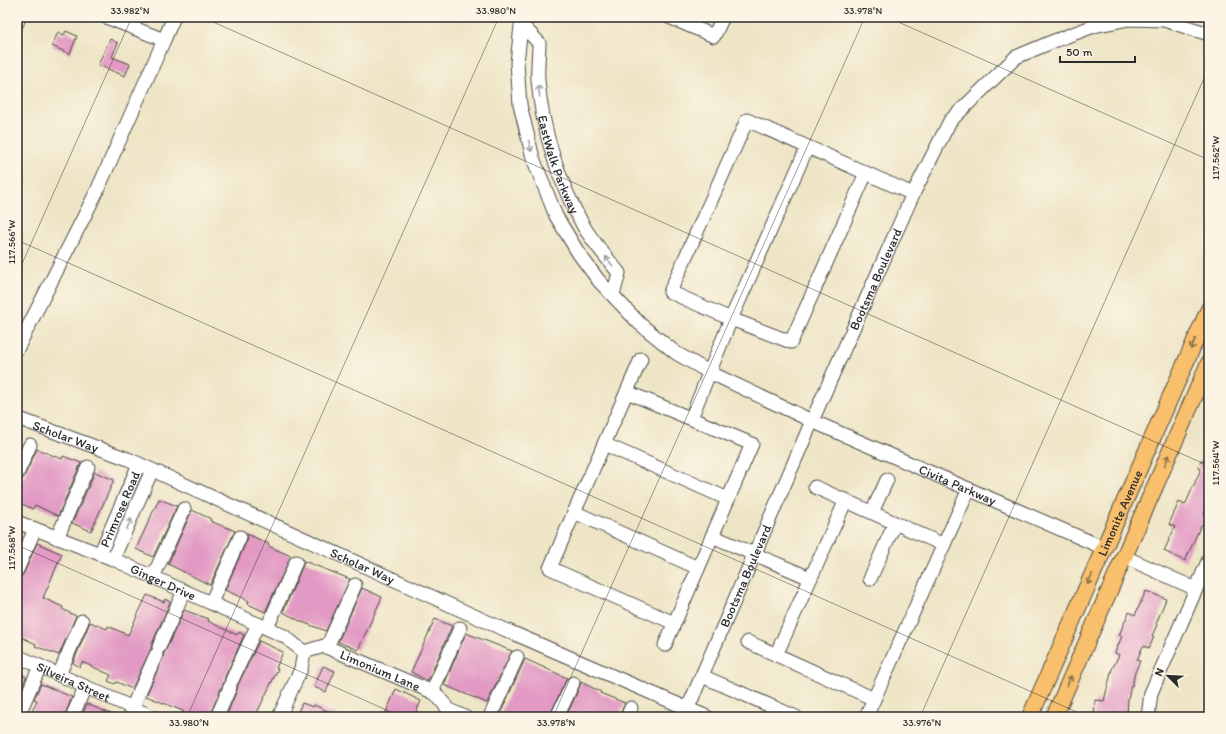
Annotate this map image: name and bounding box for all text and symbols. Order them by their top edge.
text: 33.982°N [110,4,150,17]
text: 33.980°N [476,4,516,17]
text: 33.978°N [844,4,883,17]
scale bar [1060,38,1135,64]
text: 50 m [1066,45,1092,59]
one-way arrow [535,85,543,98]
street label: EastWalk Parkway [535,114,582,216]
text: 117.562°W [1209,136,1222,180]
one-way arrow [527,140,534,153]
text: 117.566°W [5,220,18,264]
street label: Bootsma Boulevard [846,226,905,333]
one-way arrow [605,255,613,266]
one-way arrow [1189,338,1197,350]
street label: Scholar Way [31,418,101,455]
text: 117.564°W [1209,440,1222,485]
one-way arrow [1164,454,1171,466]
street label: Civita Parkway [917,461,998,508]
street label: Limonite Avenue [1095,468,1145,558]
street label: Primrose Road [97,469,143,549]
one-way arrow [125,518,133,530]
street label: Bootsma Boulevard [717,522,774,629]
text: 117.568°W [5,525,18,570]
street label: Scholar Way [328,545,397,587]
street label: Ginger Drive [128,561,198,603]
one-way arrow [1086,572,1094,584]
street label: Limonium Lane [338,647,422,694]
north arrow [1148,656,1188,696]
street label: Silveira Street [34,659,113,705]
text: N [1152,666,1167,678]
one-way arrow [1066,676,1074,688]
text: 33.980°N [169,716,209,729]
text: 33.978°N [537,716,576,729]
text: 33.976°N [903,716,942,729]

